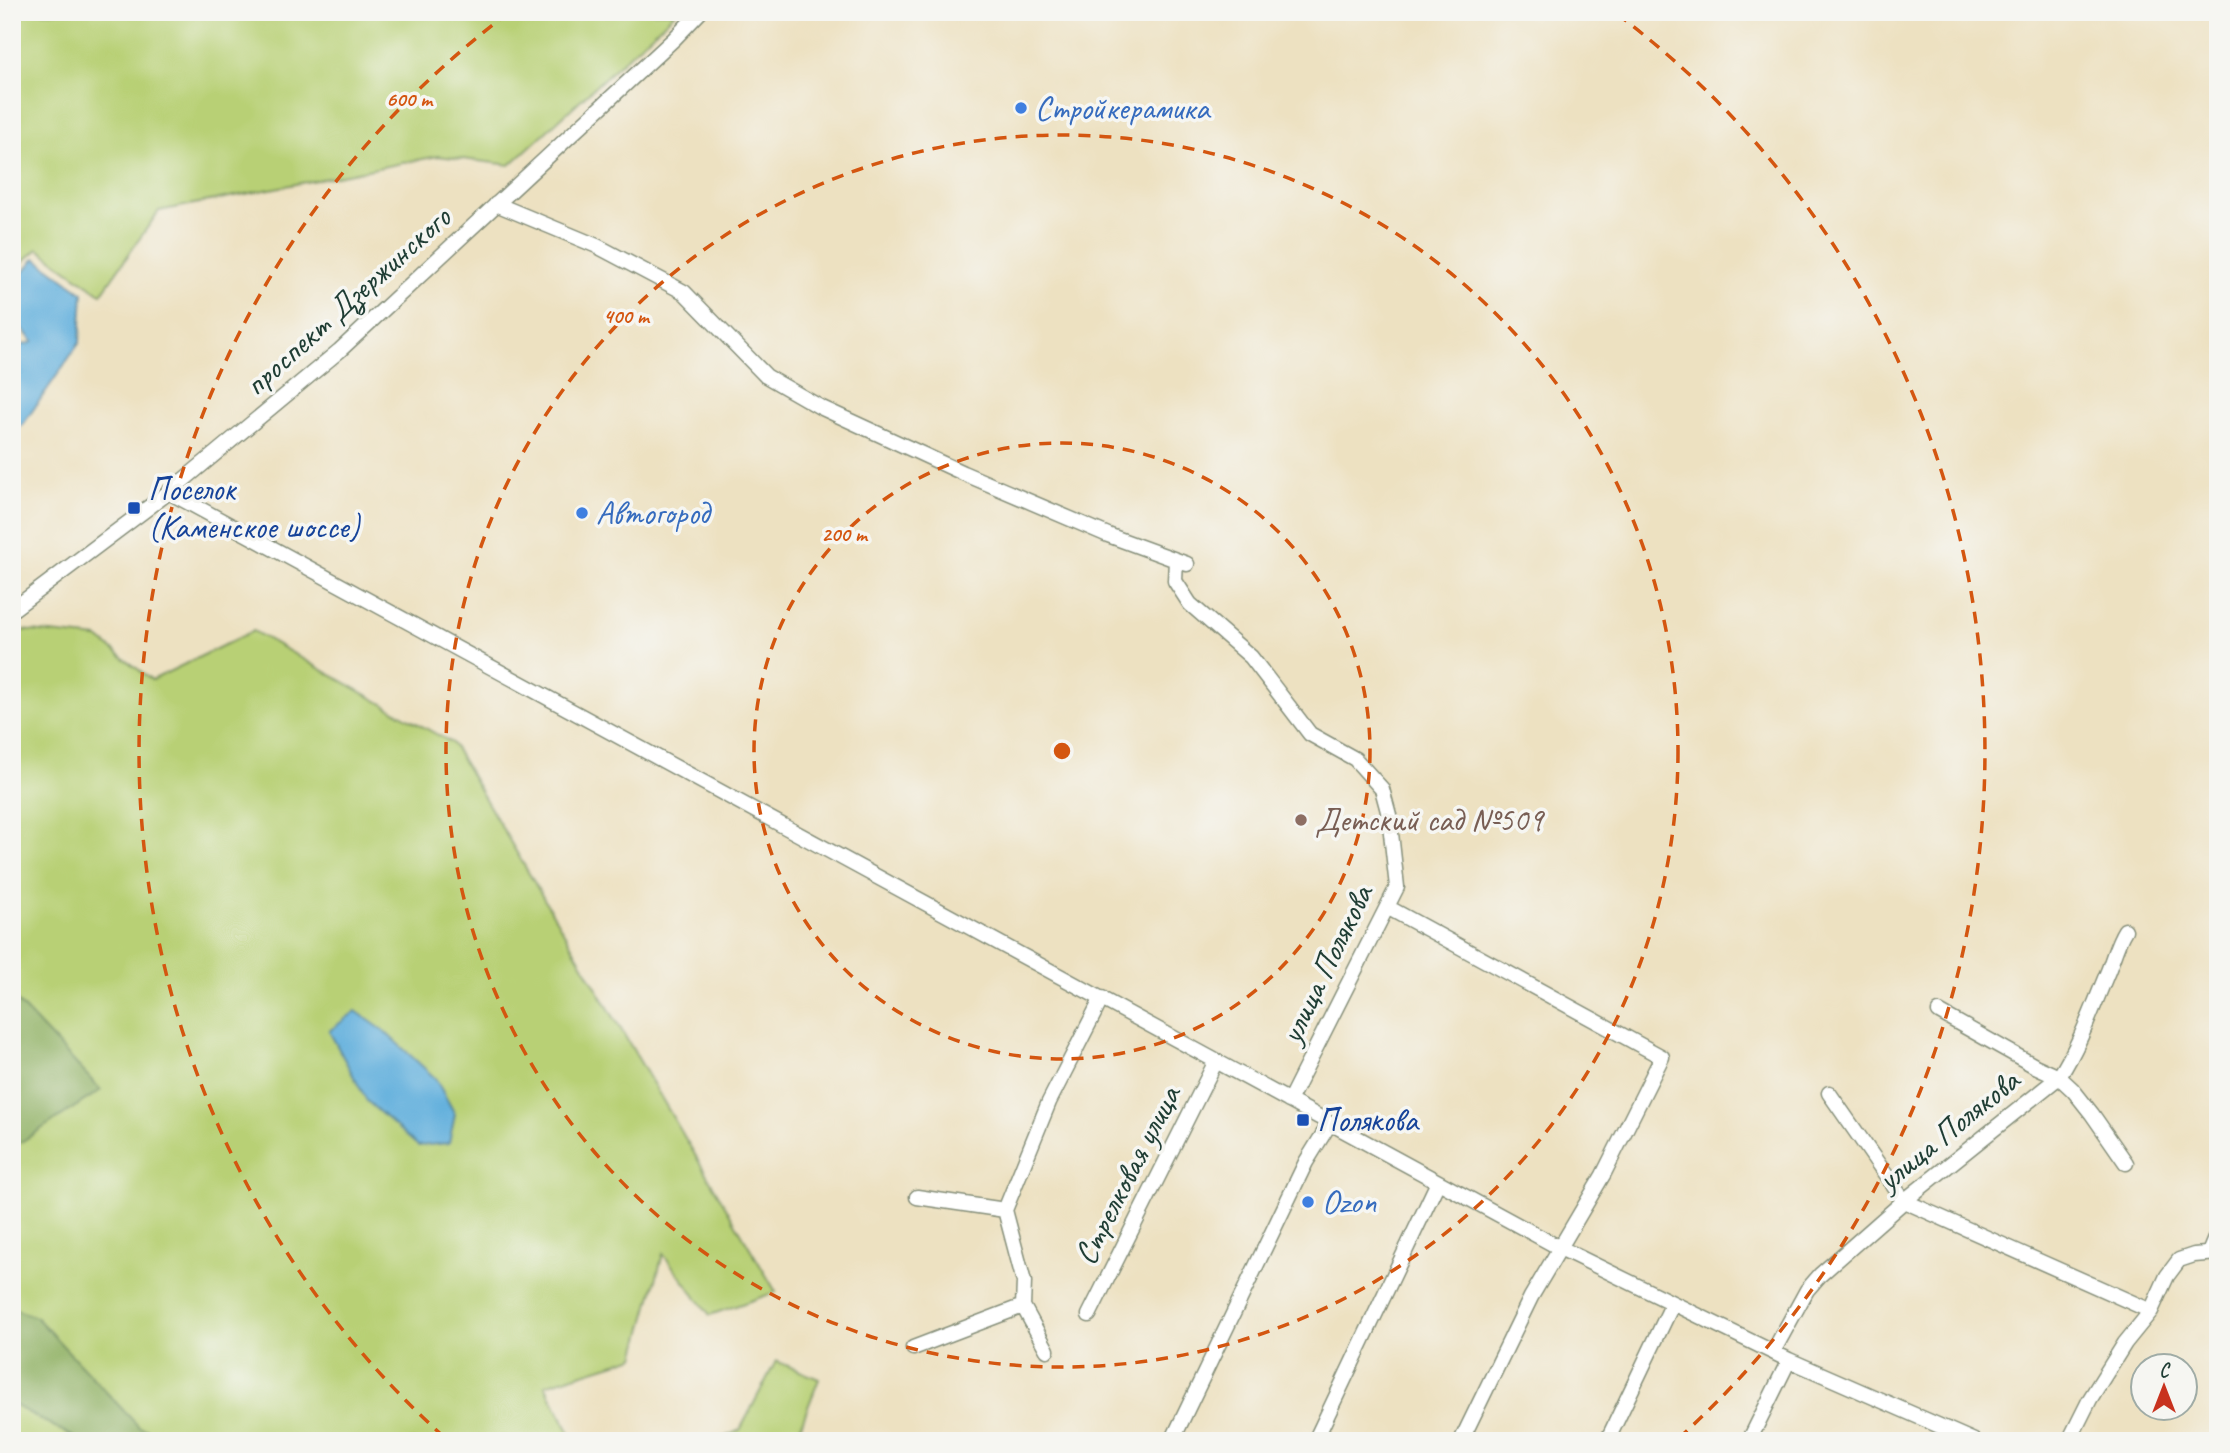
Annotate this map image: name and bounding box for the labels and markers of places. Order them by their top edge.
place label: Стройкерамика [1035,87,1212,129]
marker: Стройкерамика [1013,100,1029,116]
place label: Поселок (Каменское шоссе) [148,468,362,548]
place label: Автогород [596,492,713,534]
marker: Поселок (Каменское шоссе) [126,500,142,516]
marker: Автогород [574,505,590,521]
centre of rings [1050,739,1074,763]
place label: Детский сад №509 [1315,799,1546,841]
marker: Детский сад №509 [1293,812,1309,828]
place label: Полякова [1317,1099,1421,1141]
marker: Полякова [1295,1112,1311,1128]
place label: Ozon [1322,1181,1376,1223]
marker: Ozon [1300,1194,1316,1210]

